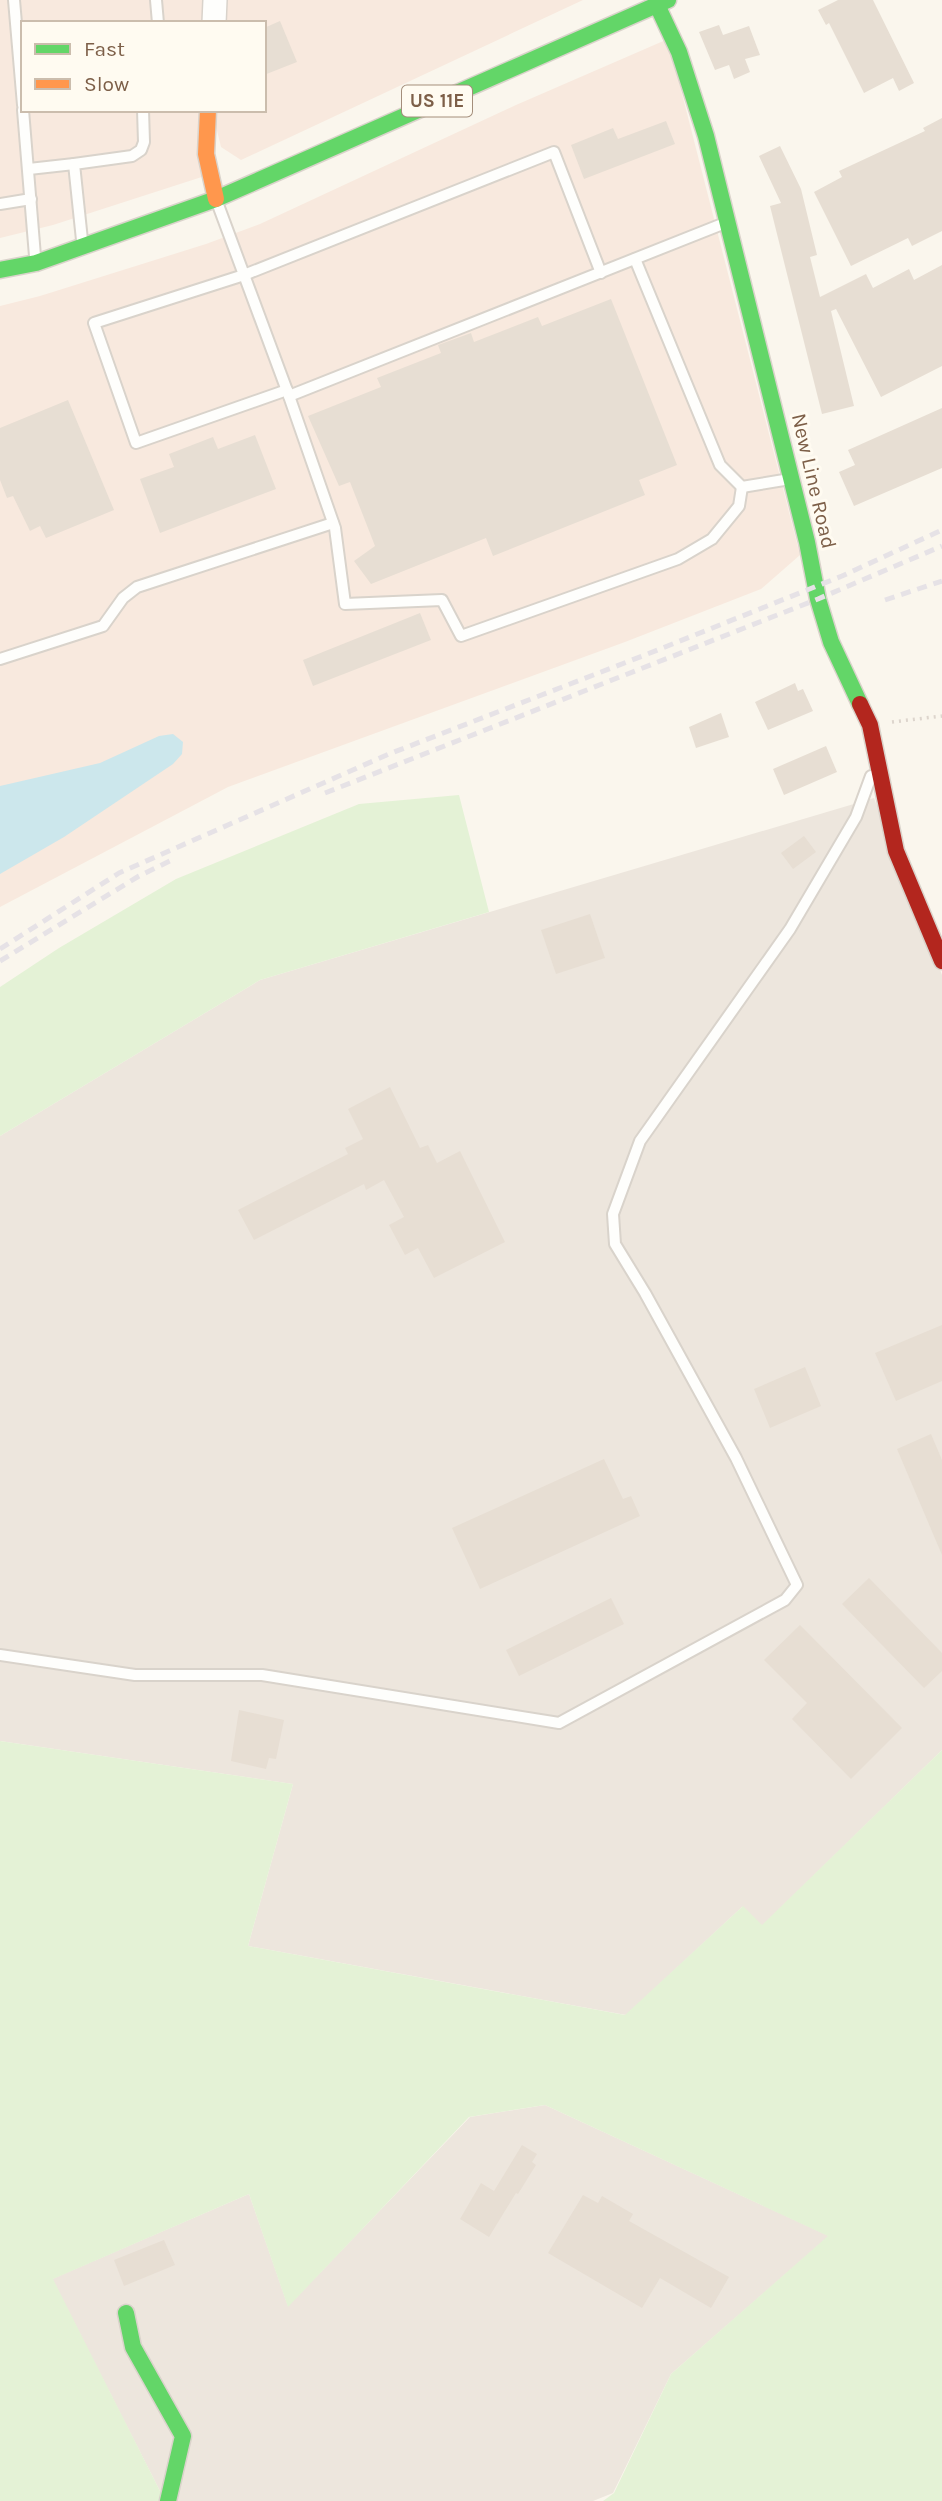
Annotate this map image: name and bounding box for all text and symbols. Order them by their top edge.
legend [21,21,266,112]
text: Fast [84,37,125,61]
text: Slow [84,72,129,96]
road number: US 11E [402,86,472,116]
street label: New Line Road [787,411,841,551]

